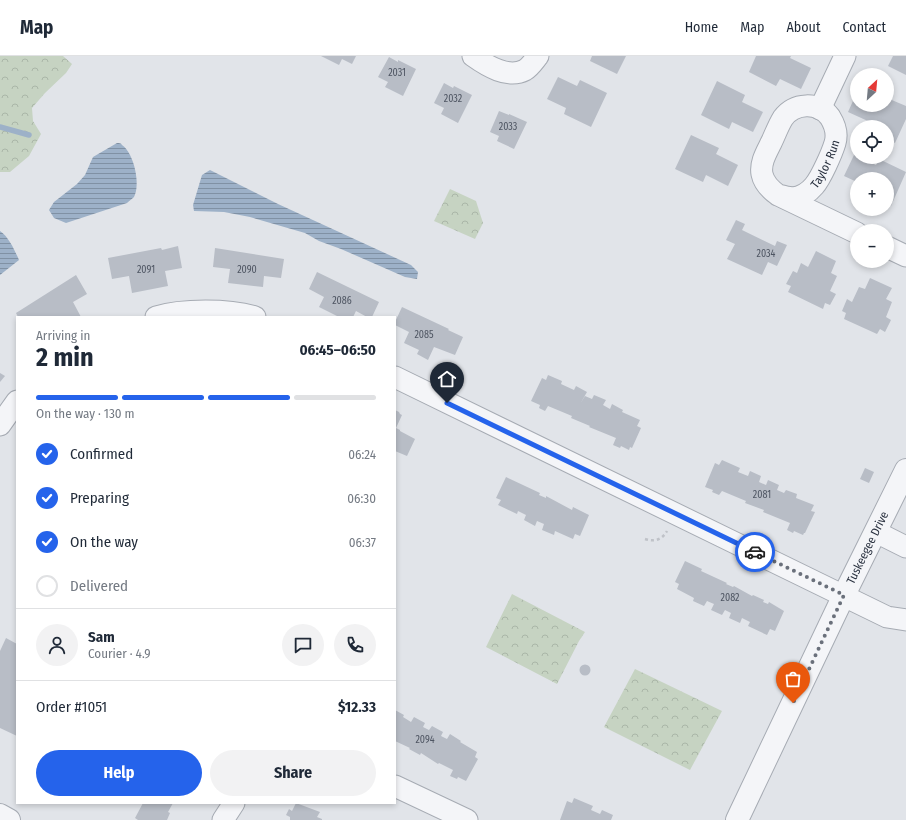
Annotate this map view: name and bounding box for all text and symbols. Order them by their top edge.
text: Map [20,16,53,39]
text: Home [685,19,718,36]
text: Map [740,19,764,36]
text: About [786,19,821,36]
text: Contact [843,19,886,36]
house number: 2031 [388,67,406,79]
north arrow [850,68,894,112]
map controls [850,68,894,268]
house number: 2032 [444,93,463,105]
button: locate [850,120,894,164]
house number: 2033 [499,121,518,133]
street label: Taylor Run [808,138,843,191]
button: + [850,172,894,216]
button: − [850,224,894,268]
house number: 2034 [757,248,776,260]
house number: 2091 [137,264,155,276]
house number: 2090 [237,264,257,276]
house number: 2086 [332,295,352,307]
text: Arriving in [36,328,90,343]
house number: 2085 [414,329,434,341]
text: 06:45–06:50 [299,341,376,359]
text: 2 min [36,342,94,373]
pin [430,362,464,403]
icon: home [436,368,458,390]
text: On the way · 130 m [36,406,135,421]
icon: check [36,443,58,465]
text: Confirmed [70,445,133,463]
text: 06:24 [348,447,376,462]
icon: check [36,487,58,509]
text: Preparing [70,489,129,507]
house number: 2081 [753,489,771,501]
text: 06:30 [347,491,376,506]
street label: Tuskeegee Drive [844,509,891,586]
icon: check [36,531,58,553]
courier [735,532,775,572]
text: On the way [70,533,138,551]
text: 06:37 [349,535,376,550]
icon: car [744,541,766,563]
text: Delivered [70,577,128,595]
house number: 2082 [721,592,740,604]
button: person [36,624,78,666]
button: chat [282,624,324,666]
button: phone [334,624,376,666]
text: Sam [88,628,115,646]
text: Courier · 4.9 [88,646,151,661]
pin [776,662,810,703]
icon: bag [782,668,804,690]
text: Order #1051 [36,698,107,716]
text: $12.33 [338,698,376,716]
house number: 2094 [415,734,435,746]
button: Help [36,750,202,796]
button: Share [210,750,376,796]

